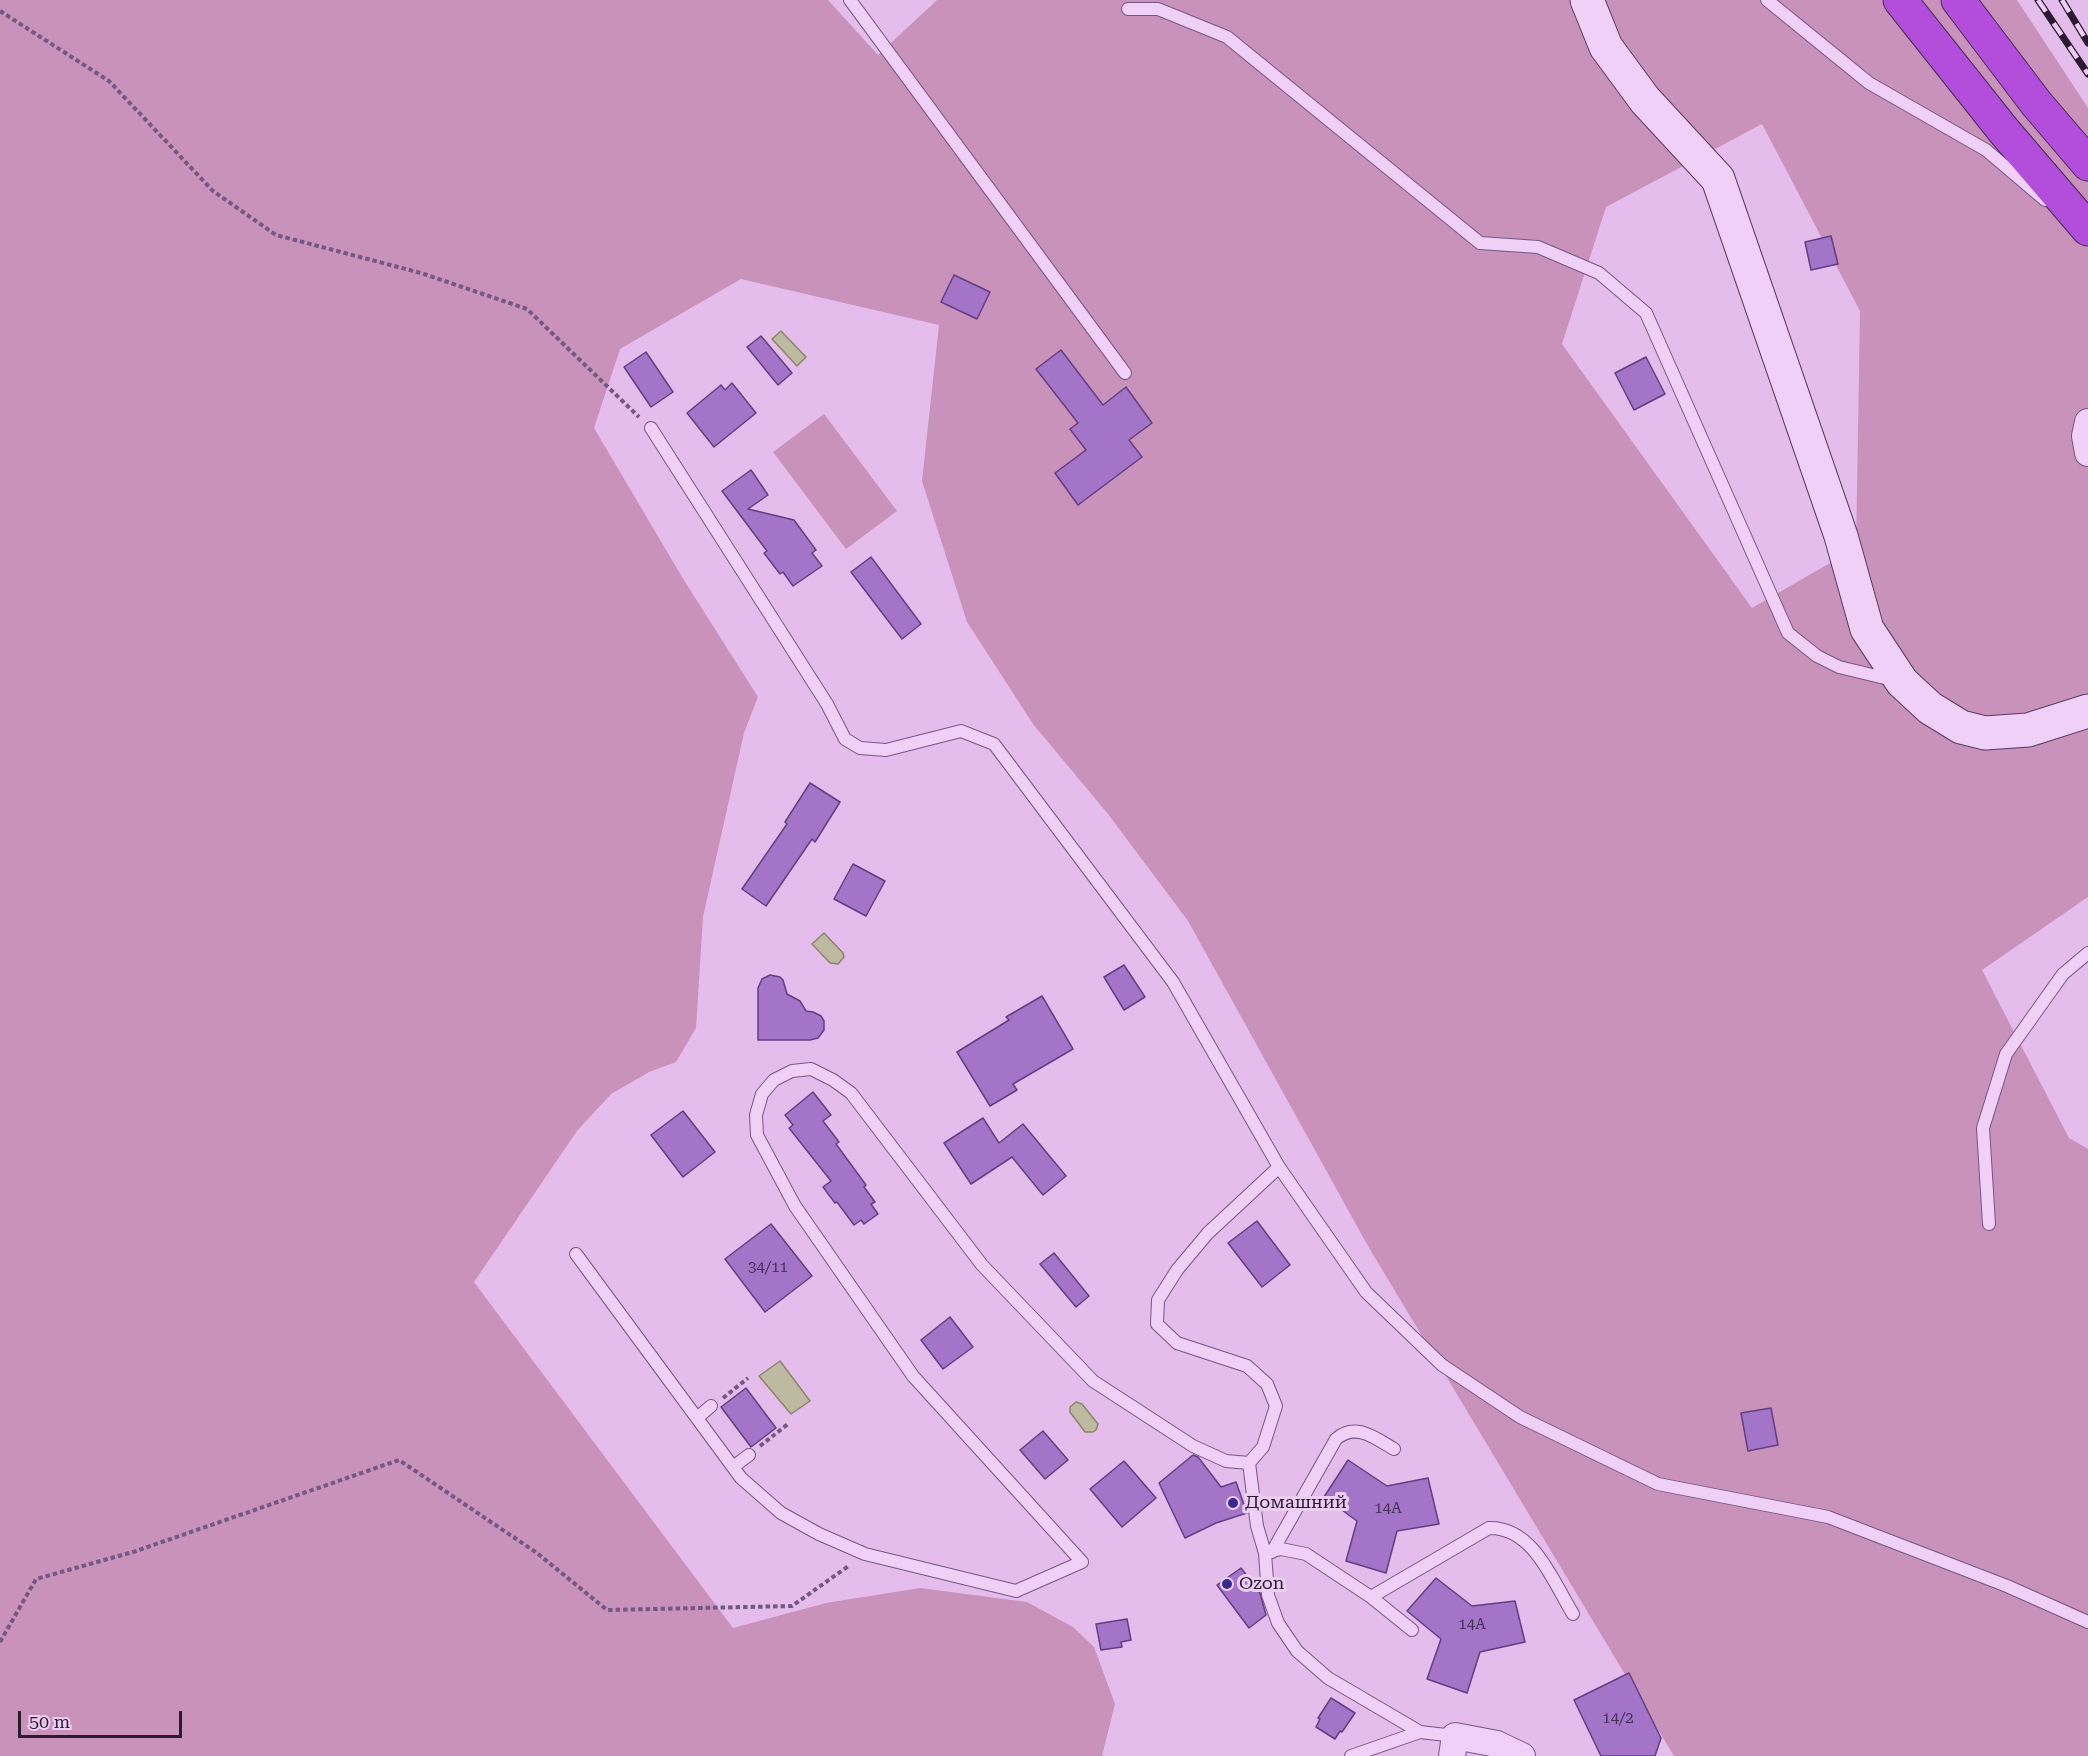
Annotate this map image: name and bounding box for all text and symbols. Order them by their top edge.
house number: 34/11 [748,1259,788,1277]
place label: Домашний [1245,1492,1347,1514]
marker: Домашний [1226,1496,1240,1510]
house number: 14А [1374,1500,1402,1518]
place label: Ozon [1239,1573,1284,1595]
marker: Ozon [1220,1577,1234,1591]
house number: 14А [1458,1616,1486,1634]
scale bar [21,1699,184,1737]
house number: 14/2 [1602,1710,1634,1728]
text: 50 m [29,1711,70,1732]

